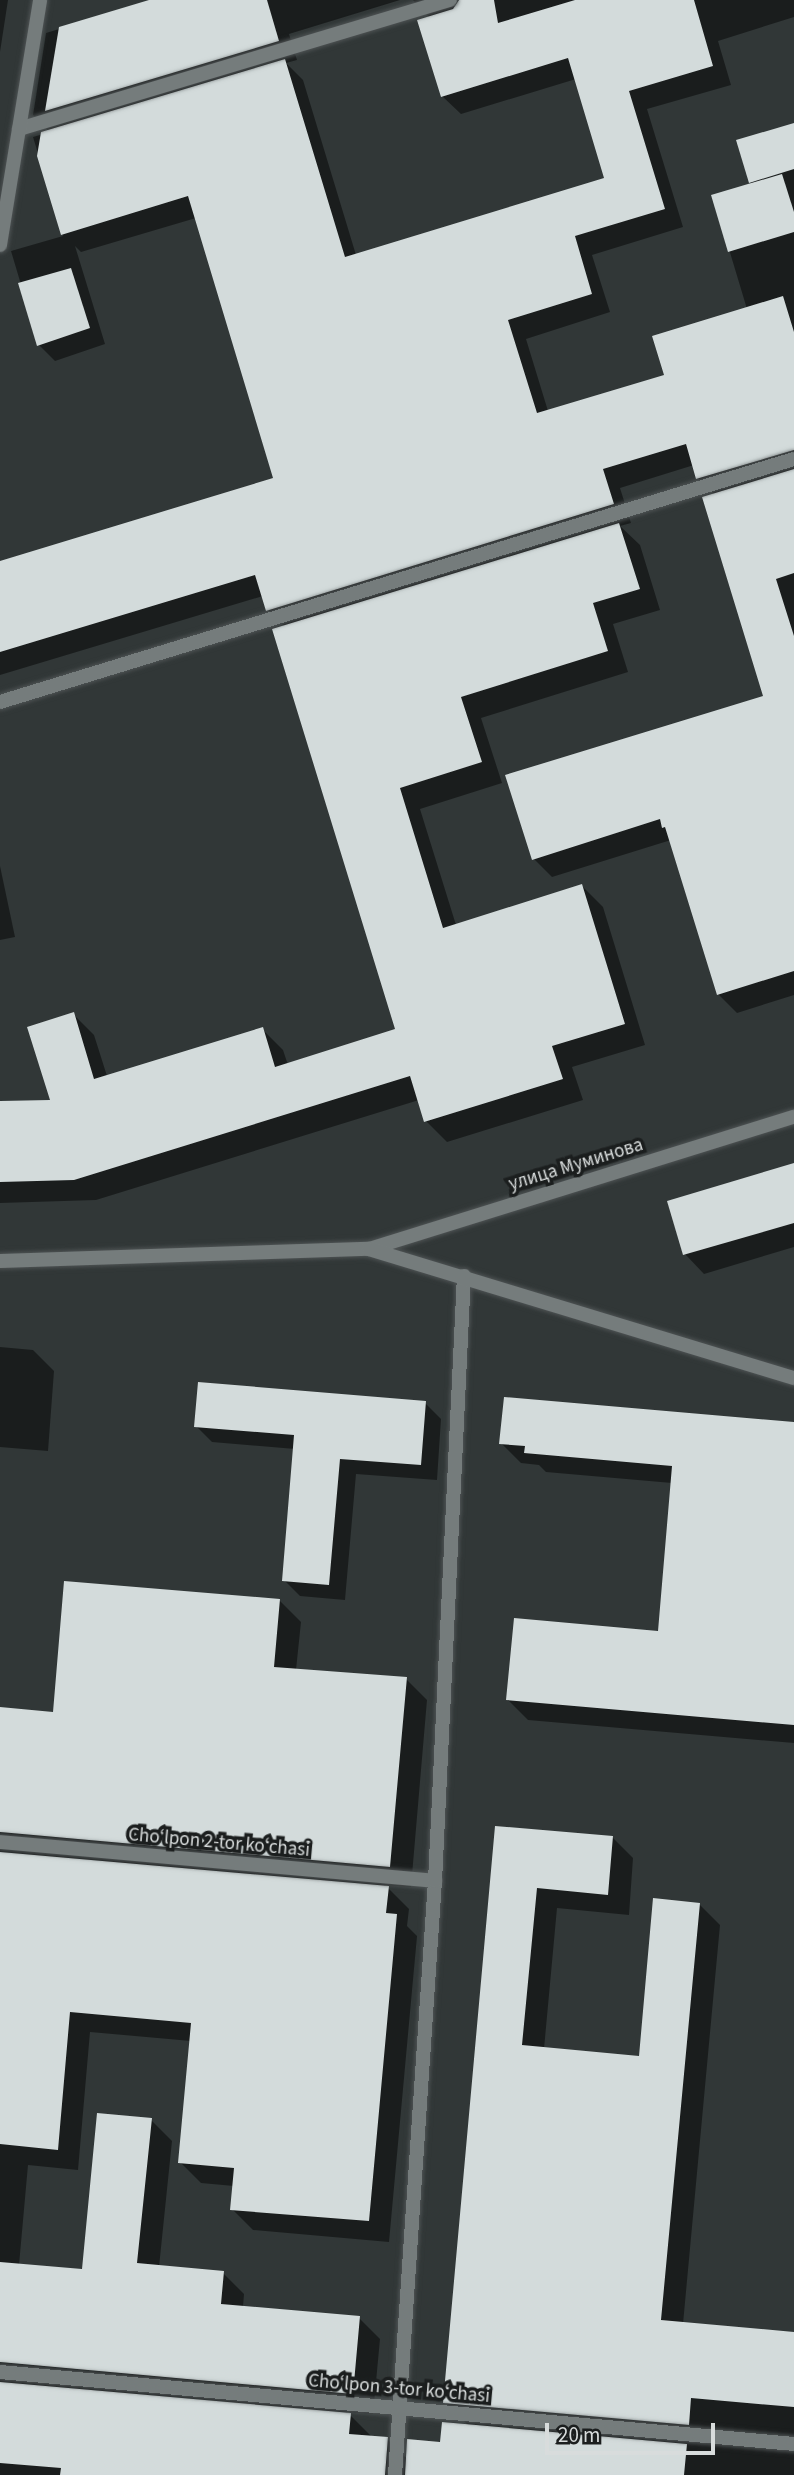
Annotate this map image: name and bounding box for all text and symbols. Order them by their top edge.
street label: улица Муминова [506,1134,646,1196]
street label: Cho‘lpon 2-tor koʻchasi [127,1824,311,1862]
street label: Cho‘lpon 3-tor koʻchasi [307,2370,491,2408]
scale bar [549,2408,719,2452]
text: 20 m [558,2420,600,2450]

